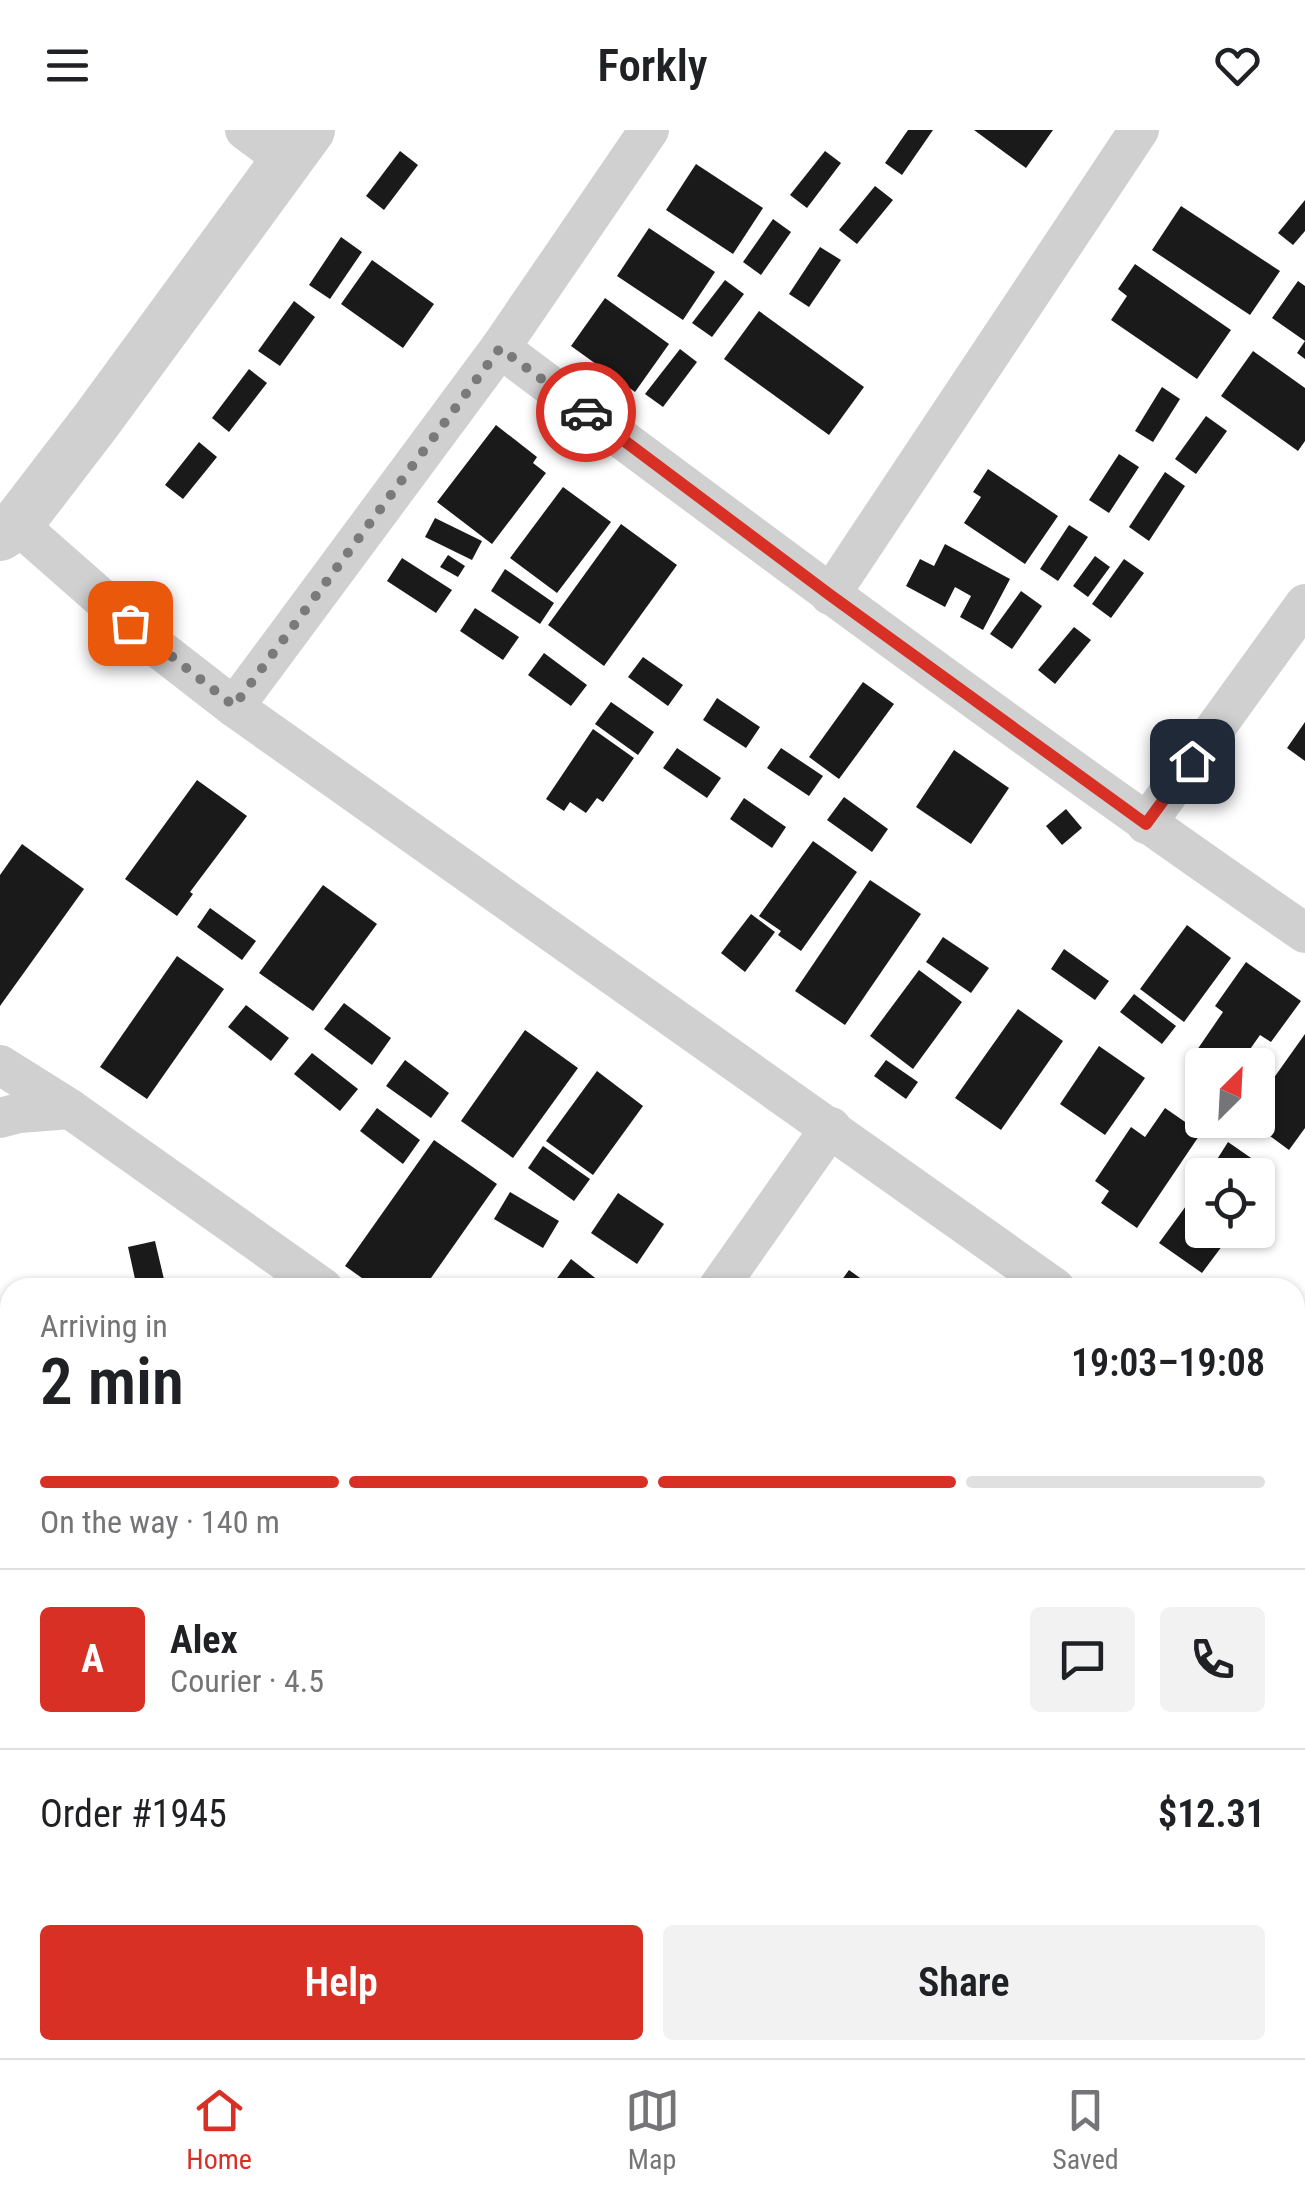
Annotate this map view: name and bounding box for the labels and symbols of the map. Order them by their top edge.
courier [536,362,636,462]
pin [88,581,173,666]
pin [1150,719,1235,804]
north arrow [1185,1048,1275,1138]

